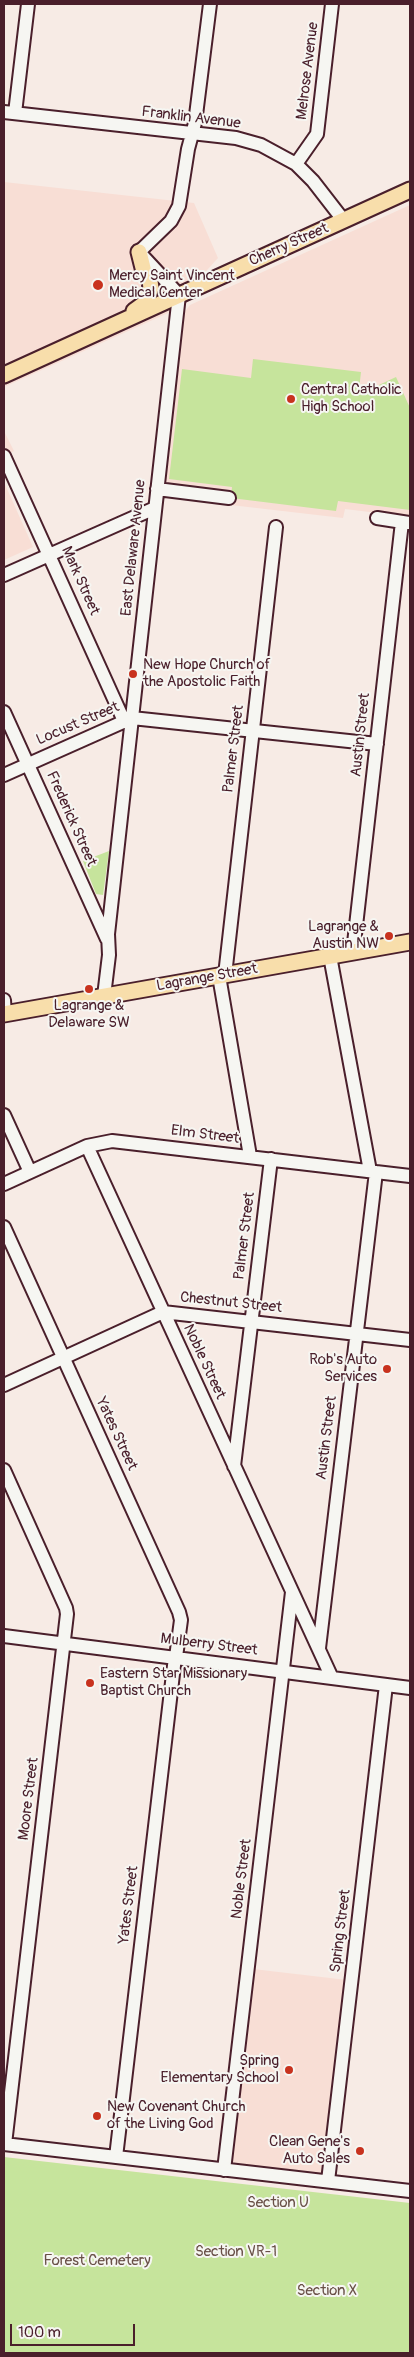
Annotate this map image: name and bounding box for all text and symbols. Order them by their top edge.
street label: Melrose Avenue [293,21,323,121]
street label: Franklin Avenue [140,103,242,133]
street label: Cherry Street [247,220,331,270]
place label: Mercy Saint Vincent Medical Center [109,267,235,302]
marker: Mercy Saint Vincent Medical Center [91,278,105,292]
place label: Central Catholic High School [301,381,402,416]
marker: Central Catholic High School [285,393,297,405]
street label: East Delaware Avenue [118,479,150,617]
street label: Mark Street [57,544,103,618]
place label: New Hope Church of the Apostolic Faith [143,656,271,691]
marker: New Hope Church of the Apostolic Faith [127,668,139,680]
street label: Austin Street [348,692,374,778]
street label: Locust Street [34,698,122,750]
street label: Palmer Street [220,704,248,794]
street label: Frederick Street [42,769,100,869]
place label: Lagrange & Austin NW [308,918,379,953]
marker: Lagrange & Austin NW [383,930,395,942]
street label: Lagrange Street [155,960,259,996]
marker: Lagrange & Delaware SW [83,983,95,995]
place label: Lagrange & Delaware SW [48,997,130,1032]
street label: Elm Street [170,1122,240,1148]
street label: Palmer Street [231,1191,259,1281]
street label: Chestnut Street [179,1289,283,1317]
street label: Noble Street [179,1322,229,1402]
place label: Rob's Auto Services [309,1351,377,1386]
marker: Rob's Auto Services [381,1363,393,1375]
street label: Yates Street [91,1395,141,1473]
street label: Austin Street [313,1395,341,1481]
street label: Mulberry Street [159,1630,259,1660]
place label: Eastern Star Missionary Baptist Church [100,1665,247,1700]
marker: Eastern Star Missionary Baptist Church [84,1677,96,1689]
street label: Moore Street [15,1757,43,1841]
street label: Noble Street [228,1838,256,1920]
street label: Yates Street [115,1865,143,1945]
street label: Spring Street [327,1888,355,1974]
place label: Spring Elementary School [161,2052,279,2087]
marker: Spring Elementary School [283,2064,295,2076]
place label: New Covenant Church of the Living God [107,2098,246,2133]
marker: New Covenant Church of the Living God [91,2110,103,2122]
place label: Clean Gene's Auto Sales [269,2133,350,2168]
marker: Clean Gene's Auto Sales [354,2145,366,2157]
park label: Section U [247,2194,309,2212]
park label: Section VR-1 [195,2243,277,2261]
park label: Forest Cemetery [43,2252,151,2270]
park label: Section X [297,2282,357,2300]
scale bar [12,2314,138,2346]
text: 100 m [18,2323,61,2342]

